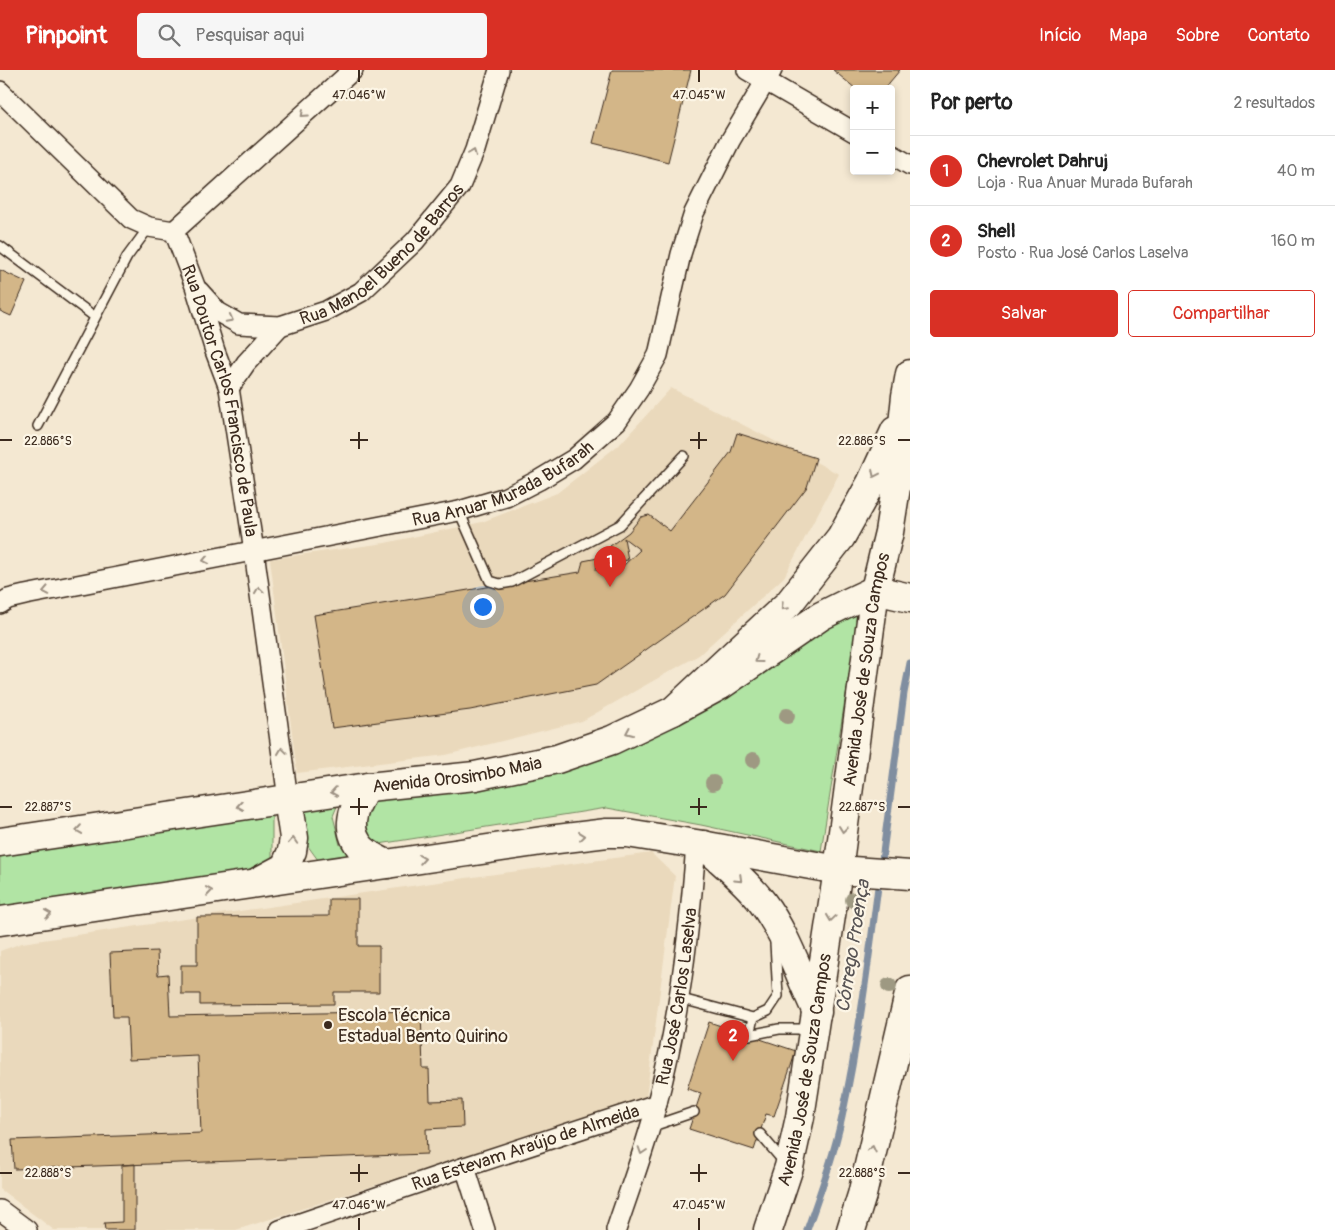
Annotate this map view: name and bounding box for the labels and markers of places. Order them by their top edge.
pin: 1 [594,546,626,587]
place label: Escola Técnica Estadual Bento Quirino [338,1004,508,1048]
marker: Escola Técnica Estadual Bento Quirino [322,1019,334,1031]
pin: 2 [717,1020,749,1061]

